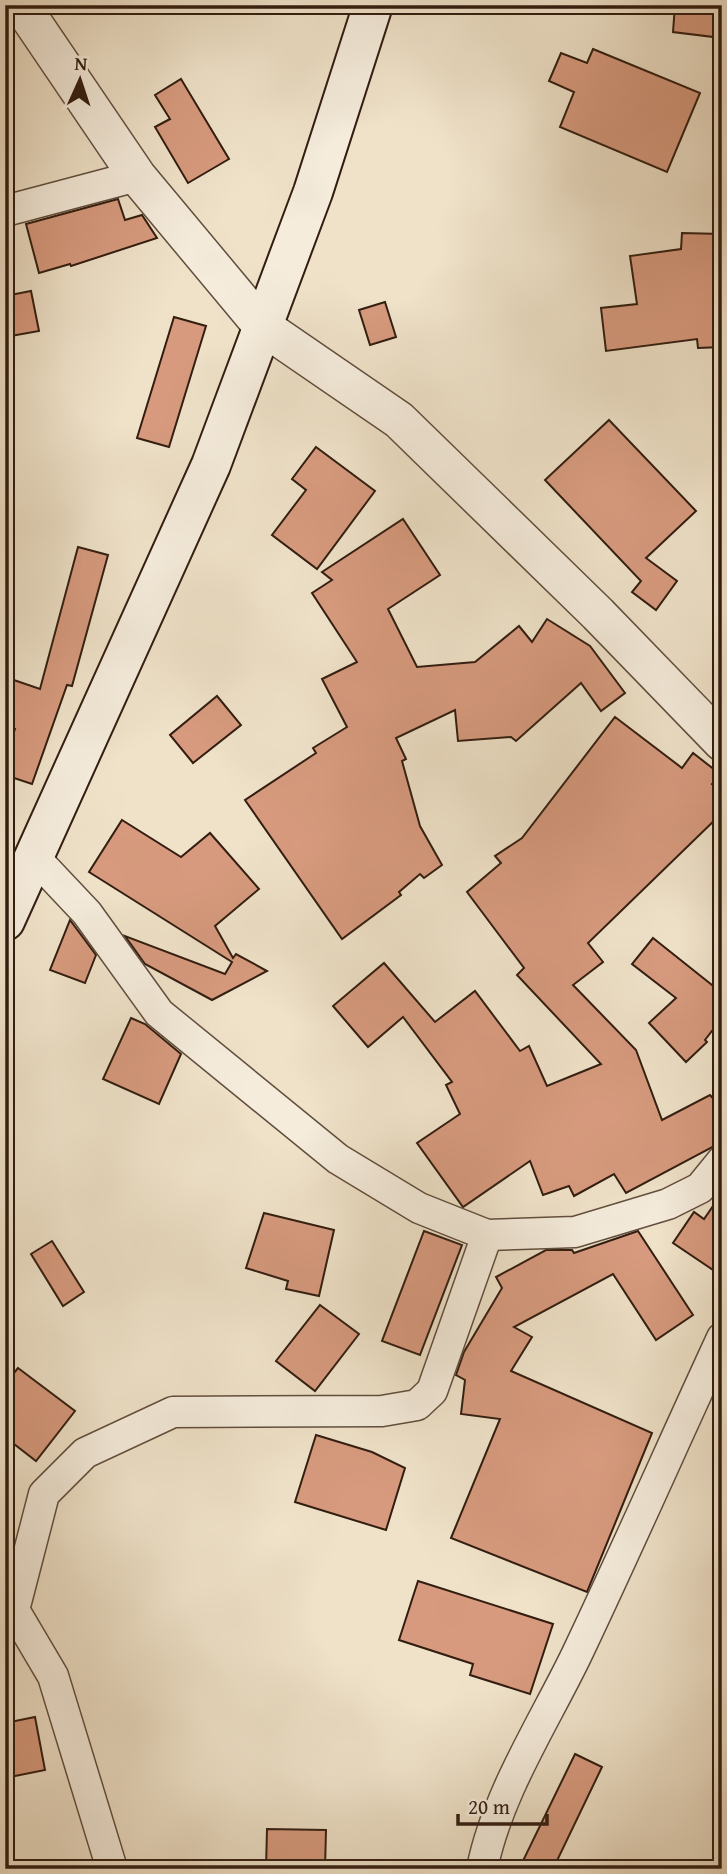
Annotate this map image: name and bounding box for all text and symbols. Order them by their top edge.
north arrow [46,46,116,116]
text: N [74,49,88,77]
scale bar [458,1783,547,1827]
text: 20 m [468,1791,510,1822]

